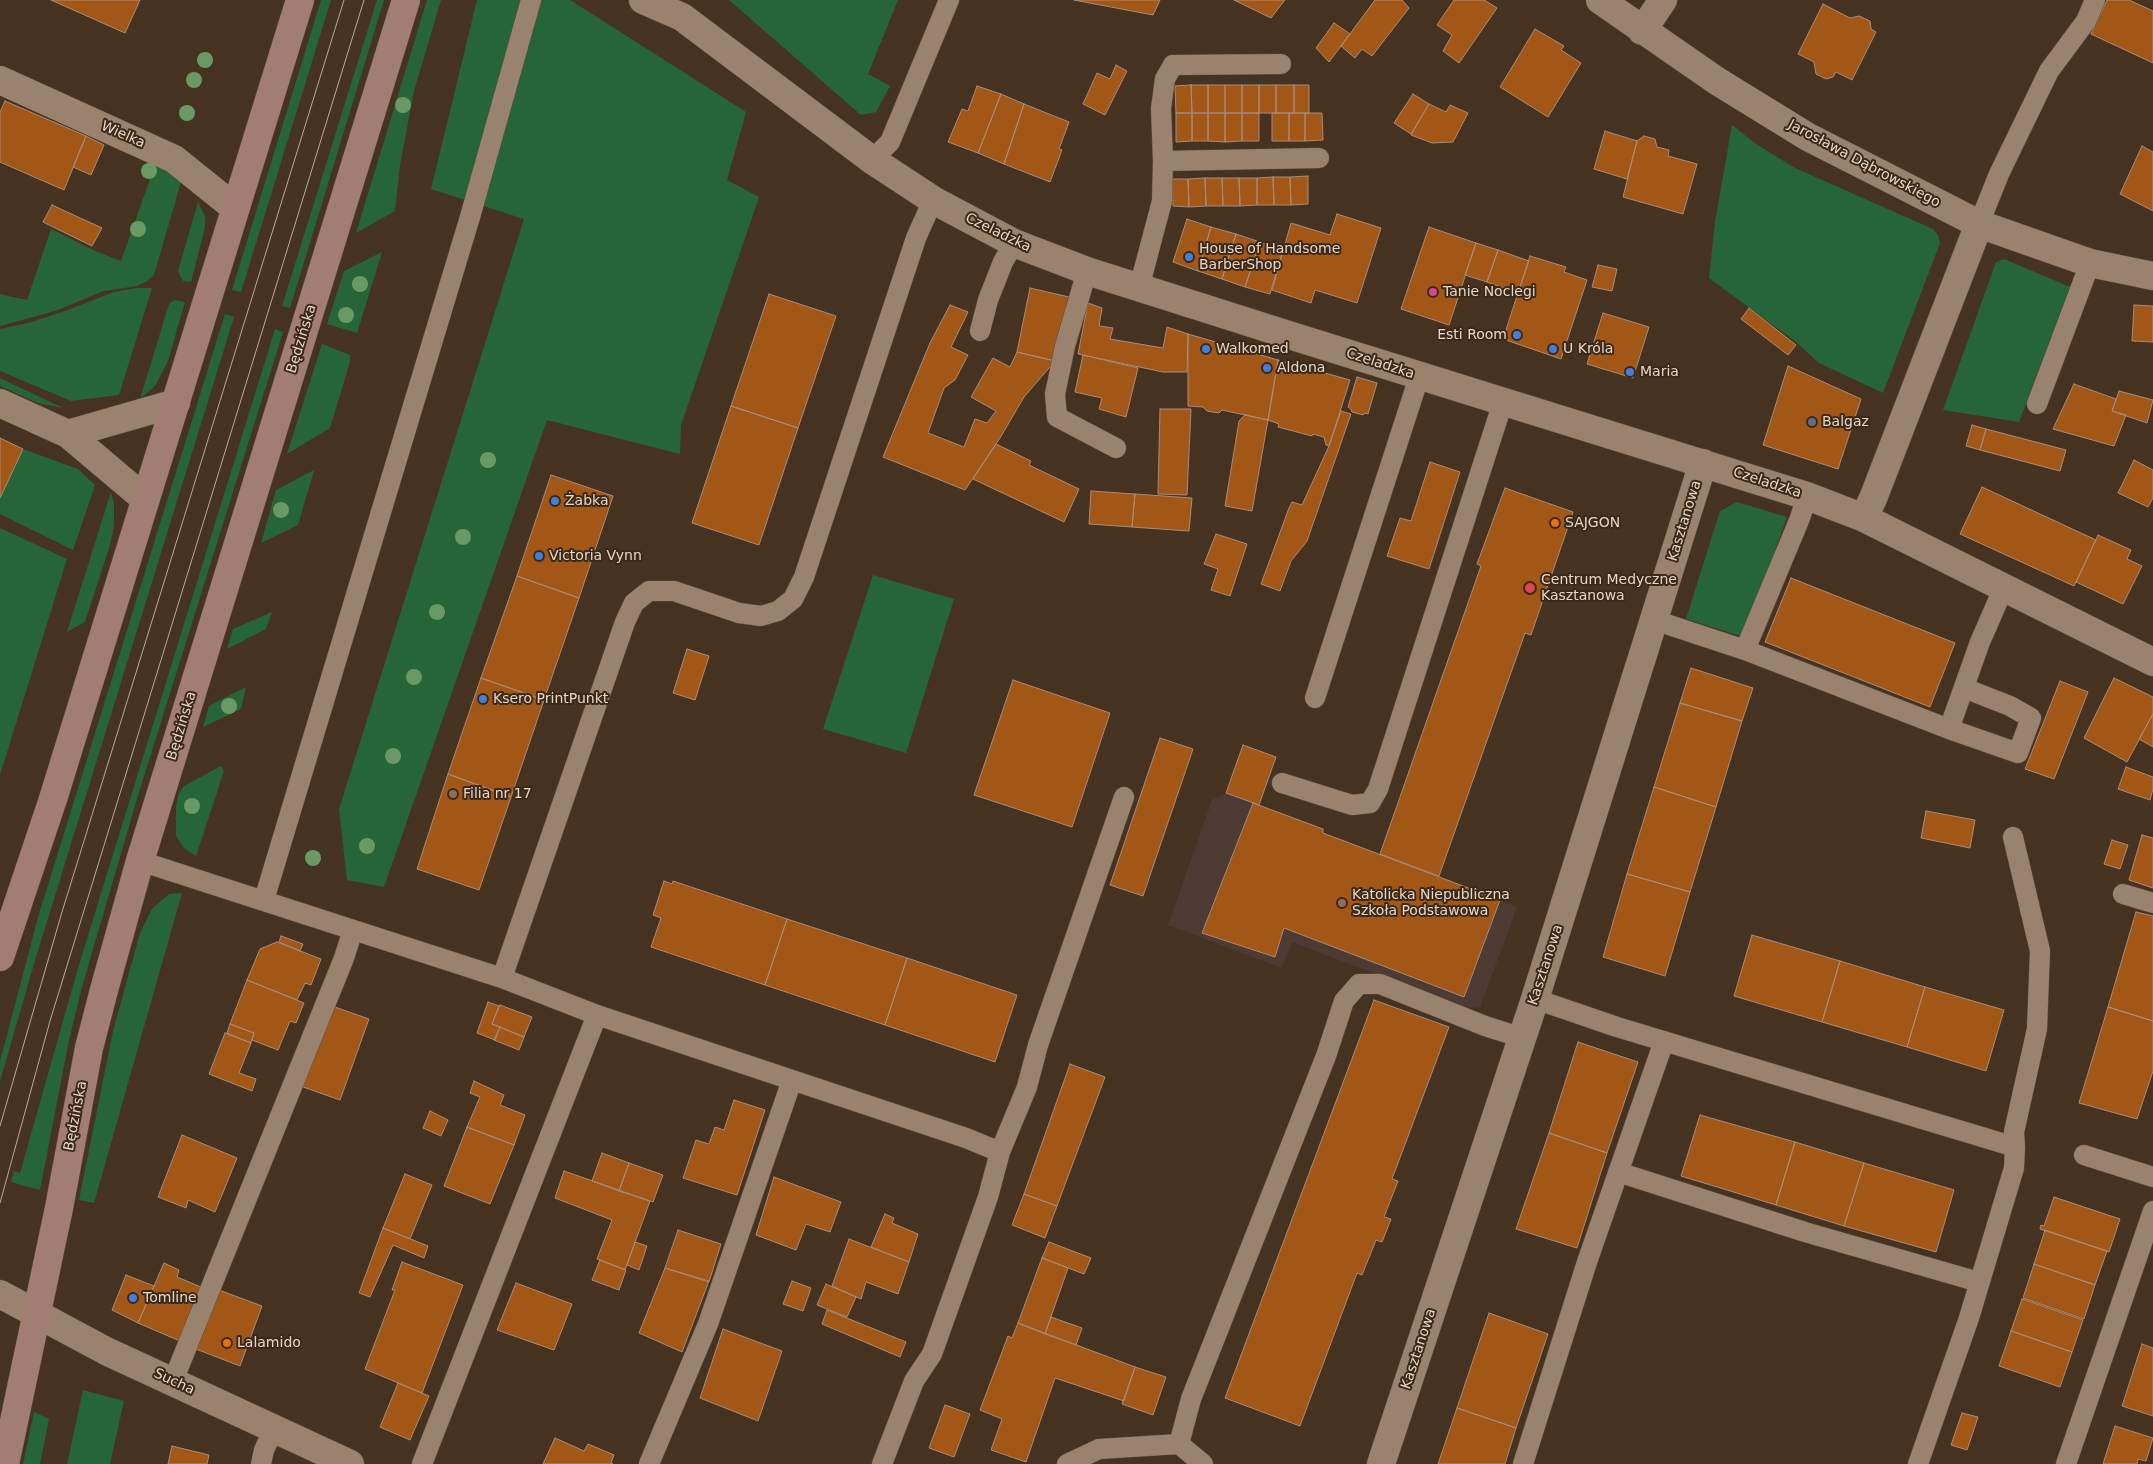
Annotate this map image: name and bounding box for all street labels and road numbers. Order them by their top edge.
street label: Jarosława Dąbrowskiego [1785,117,1943,211]
street label: Wielka [98,118,148,152]
street label: Czeladzka [962,210,1034,256]
street label: Będzińska [284,303,320,375]
street label: Czeladzka [1344,345,1416,383]
street label: Czeladzka [1731,464,1803,502]
street label: Kasztanowa [1665,479,1705,563]
street label: Będzińska [164,690,200,762]
street label: Kasztanowa [1525,923,1567,1007]
street label: Będzińska [61,1080,91,1152]
street label: Kasztanowa [1398,1307,1440,1391]
street label: Sucha [151,1365,197,1399]

